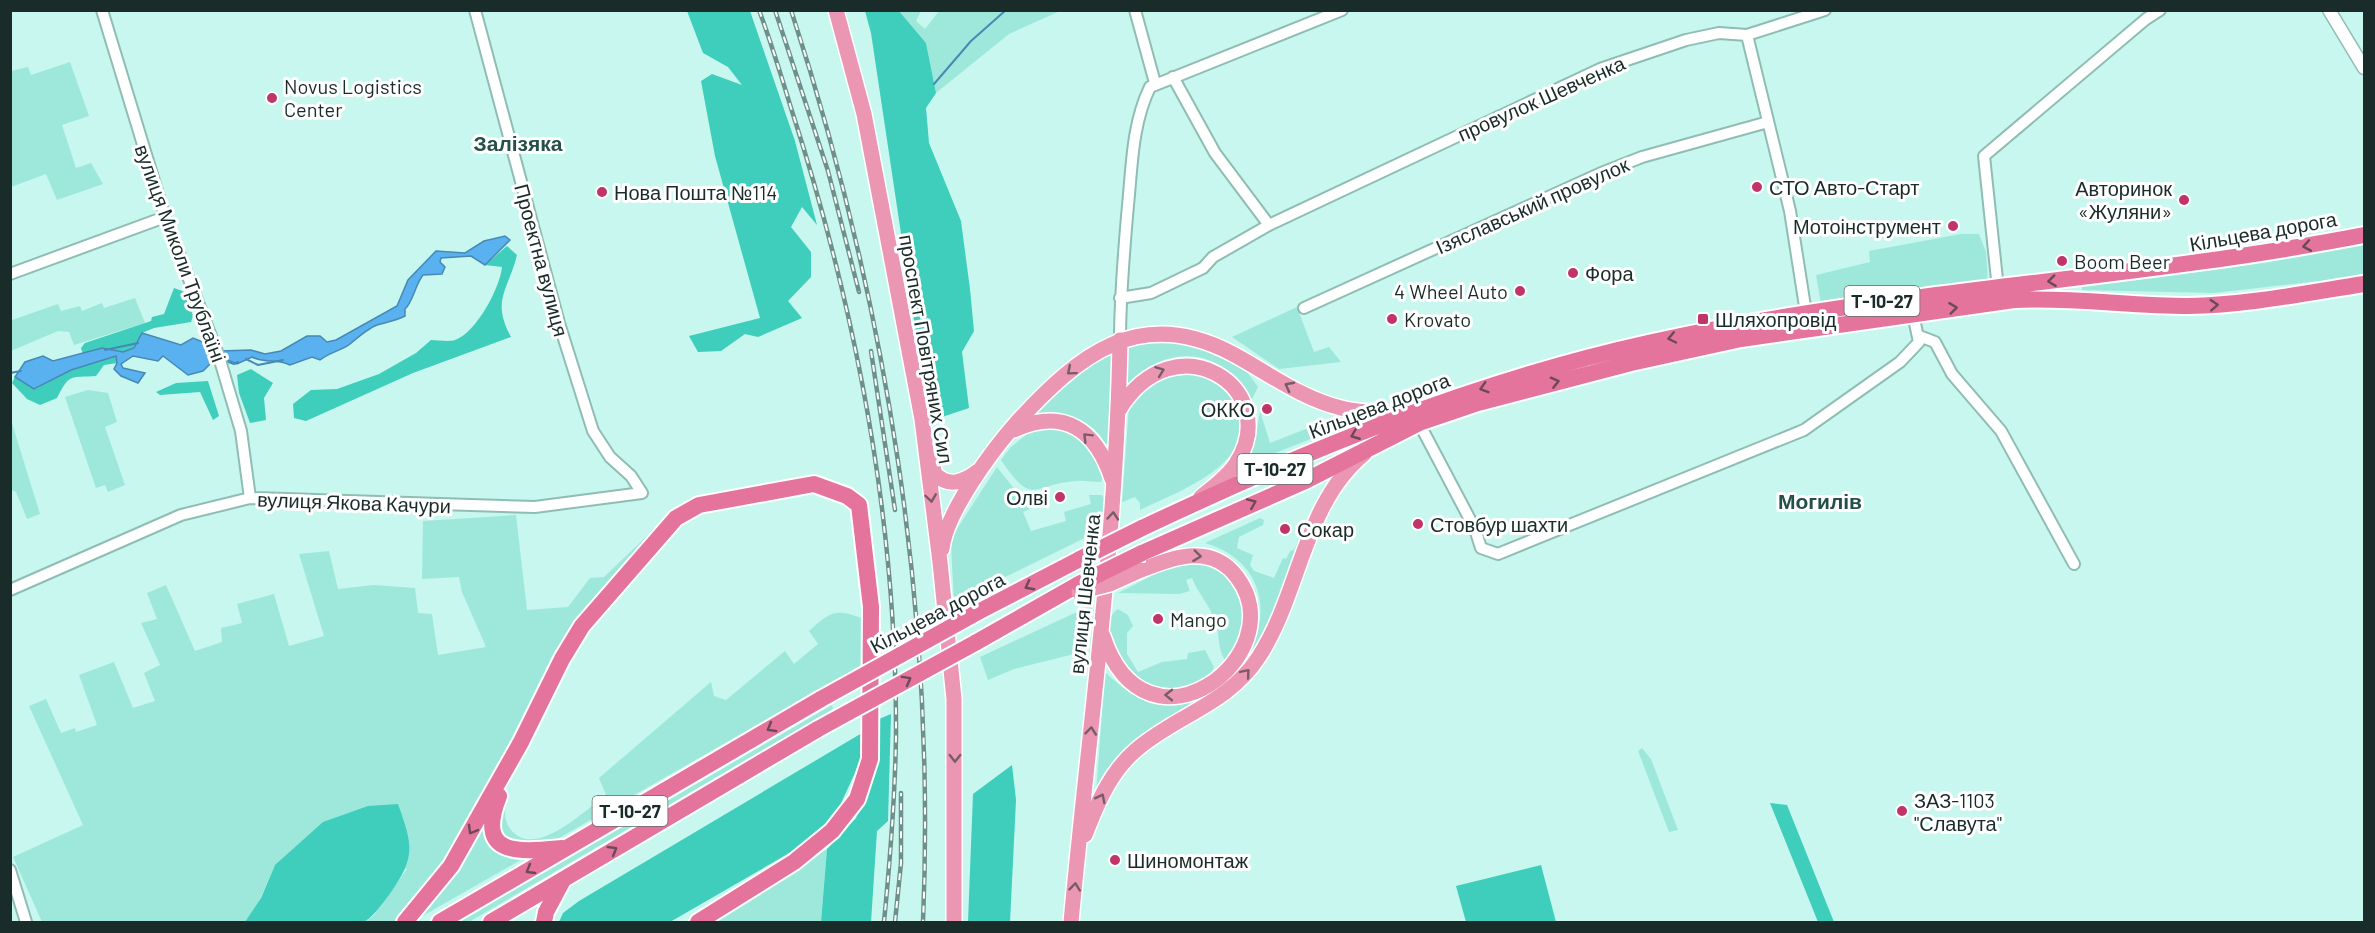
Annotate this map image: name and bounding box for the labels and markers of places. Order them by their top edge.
place label: Novus Logistics Center [284,74,422,121]
marker: Novus Logistics Center [265,91,279,105]
place label: СТО Авто-Старт [1769,175,1919,199]
place label: Авторинок «Жуляни» [2075,176,2172,223]
place label: Нова Пошта №114 [614,180,777,204]
marker: СТО Авто-Старт [1750,180,1764,194]
marker: Нова Пошта №114 [595,185,609,199]
marker: Авторинок «Жуляни» [2177,193,2191,207]
place label: Мотоінструмент [1793,214,1941,238]
marker: Мотоінструмент [1946,219,1960,233]
place label: Boom Beer [2074,249,2170,273]
marker: Boom Beer [2055,254,2069,268]
place label: Фора [1585,261,1634,285]
marker: Фора [1566,266,1580,280]
place label: 4 Wheel Auto [1394,279,1508,303]
marker: 4 Wheel Auto [1513,284,1527,298]
place label: Krovato [1404,307,1471,331]
place label: Шляхопровід [1715,307,1837,331]
marker: Krovato [1385,312,1399,326]
marker: Шляхопровід [1696,312,1710,326]
place label: ОККО [1201,397,1255,421]
marker: ОККО [1260,402,1274,416]
place label: Олві [1006,485,1048,509]
marker: Олві [1053,490,1067,504]
place label: Стовбур шахти [1430,512,1568,536]
place label: Сокар [1297,517,1354,541]
marker: Стовбур шахти [1411,517,1425,531]
marker: Сокар [1278,522,1292,536]
place label: Mango [1170,607,1227,631]
marker: Mango [1151,612,1165,626]
place label: ЗАЗ-1103 "Славута" [1914,788,2002,835]
marker: ЗАЗ-1103 "Славута" [1895,804,1909,818]
place label: Шиномонтаж [1127,848,1249,872]
marker: Шиномонтаж [1108,853,1122,867]

